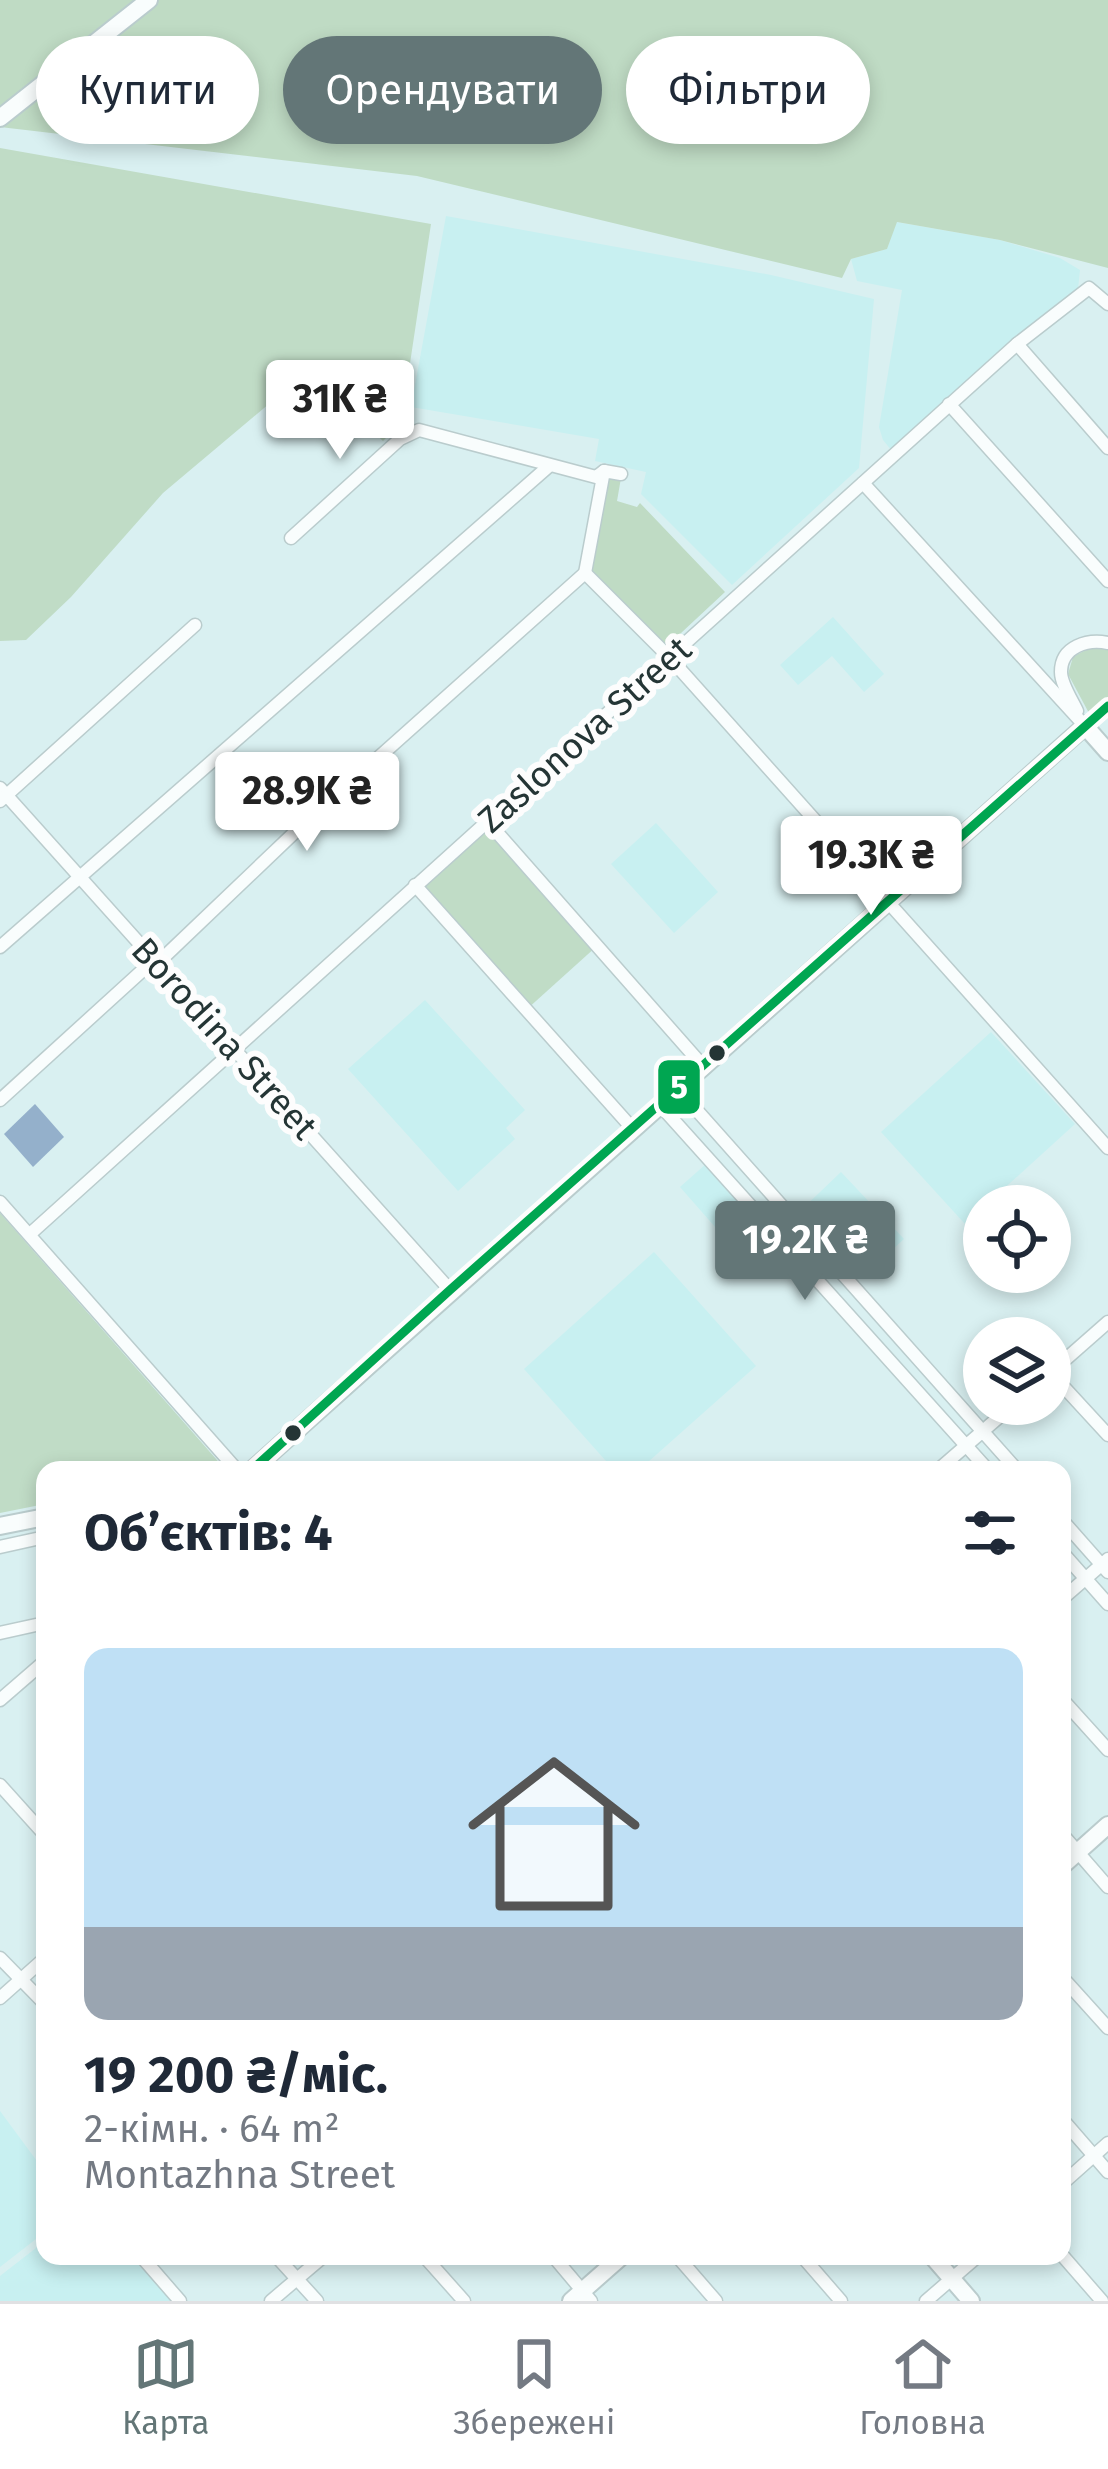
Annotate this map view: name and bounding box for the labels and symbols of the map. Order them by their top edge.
pin: 31K ₴ [256,360,424,462]
street label: Zaslonova Street [469,628,700,842]
pin: 28.9K ₴ [196,752,418,854]
pin: 19.3K ₴ [760,816,982,918]
street label: Borodina Street [122,929,326,1149]
unlabelled marker [706,1042,728,1064]
line badge: 5 [656,1058,702,1116]
text: 5 [670,1067,688,1107]
pin: 19.2K ₴ [694,1201,916,1303]
unlabelled marker [282,1422,304,1444]

